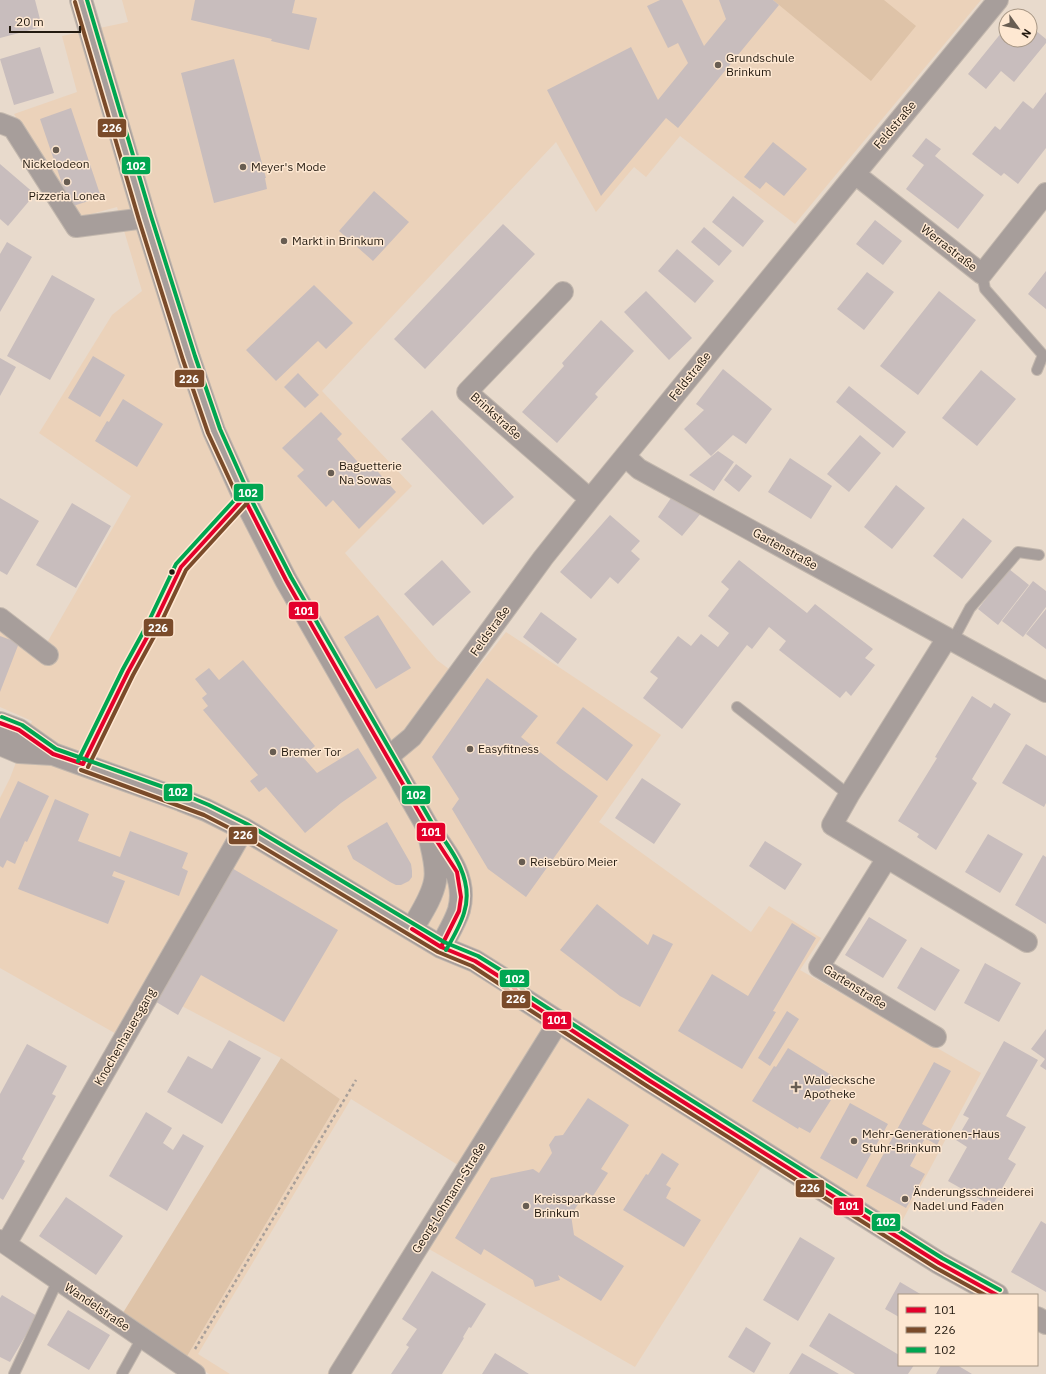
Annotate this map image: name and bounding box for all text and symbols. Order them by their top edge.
scale bar [10,8,80,34]
north arrow [998,8,1038,48]
text: 20 m [16,14,44,29]
text: N [1018,26,1034,41]
place label: Grundschule Brinkum [726,50,795,79]
marker: Grundschule Brinkum [713,60,723,70]
street label: Feldstraße [870,97,919,152]
line badge: 226 [97,118,127,138]
text: 226 [102,121,122,135]
marker: Nickelodeon [51,145,61,155]
place label: Nickelodeon [22,156,90,171]
line badge: 102 [121,156,151,175]
text: 102 [126,159,146,173]
place label: Meyer's Mode [251,159,327,174]
marker: Meyer's Mode [238,162,248,172]
marker: Pizzeria Lonea [62,177,72,187]
place label: Pizzeria Lonea [29,188,106,203]
street label: Werrastraße [918,221,981,274]
place label: Markt in Brinkum [292,233,384,248]
marker: Markt in Brinkum [279,236,289,246]
street label: Feldstraße [665,348,714,403]
line badge: 226 [174,369,205,388]
text: 226 [179,372,199,386]
street label: Brinkstraße [468,389,525,443]
place label: Baguetterie Na Sowas [339,458,402,487]
marker: Baguetterie Na Sowas [326,468,336,478]
line badge: 102 [233,483,264,502]
text: 102 [238,486,258,500]
street label: Gartenstraße [750,525,821,573]
unlabelled marker [167,567,177,577]
line badge: 101 [288,601,319,620]
street label: Feldstraße [466,602,513,659]
text: 101 [294,604,314,618]
line badge: 226 [143,618,174,637]
text: 226 [148,621,168,635]
place label: Easyfitness [478,741,539,756]
place label: Bremer Tor [281,744,342,759]
marker: Easyfitness [465,744,475,754]
marker: Bremer Tor [268,747,278,757]
line badge: 102 [163,783,193,802]
text: 102 [168,785,188,799]
line badge: 102 [401,785,431,805]
text: 102 [406,788,426,802]
line badge: 101 [416,822,446,842]
text: 101 [421,825,441,839]
line badge: 226 [228,826,258,845]
text: 226 [233,828,253,842]
place label: Reisebüro Meier [530,854,618,869]
marker: Reisebüro Meier [517,857,527,867]
street label: Gartenstraße [821,961,890,1012]
line badge: 102 [499,969,530,988]
text: 102 [505,972,525,986]
street label: Knochenhauersgang [91,985,159,1088]
line badge: 226 [501,990,531,1009]
text: 226 [506,992,526,1006]
line badge: 101 [542,1011,572,1030]
text: 101 [547,1013,567,1027]
place label: Waldecksche Apotheke [804,1072,876,1101]
marker: Waldecksche Apotheke [791,1082,801,1092]
place label: Mehr-Generationen-Haus Stuhr-Brinkum [862,1126,1000,1155]
marker: Mehr-Generationen-Haus Stuhr-Brinkum [849,1136,859,1146]
street label: Georg-Lohmann-Straße [408,1139,489,1256]
line badge: 226 [795,1179,825,1198]
text: 226 [800,1181,820,1195]
place label: Änderungsschneiderei Nadel und Faden [913,1184,1034,1213]
place label: Kreissparkasse Brinkum [534,1191,616,1220]
marker: Änderungsschneiderei Nadel und Faden [900,1194,910,1204]
line badge: 101 [833,1197,864,1216]
text: 101 [839,1199,859,1213]
marker: Kreissparkasse Brinkum [521,1201,531,1211]
line badge: 102 [871,1213,901,1232]
text: 102 [876,1215,896,1229]
street label: Wandelstraße [62,1279,133,1334]
legend [898,1294,1038,1366]
text: 101 [934,1302,956,1317]
text: 226 [934,1322,956,1337]
text: 102 [934,1342,956,1357]

